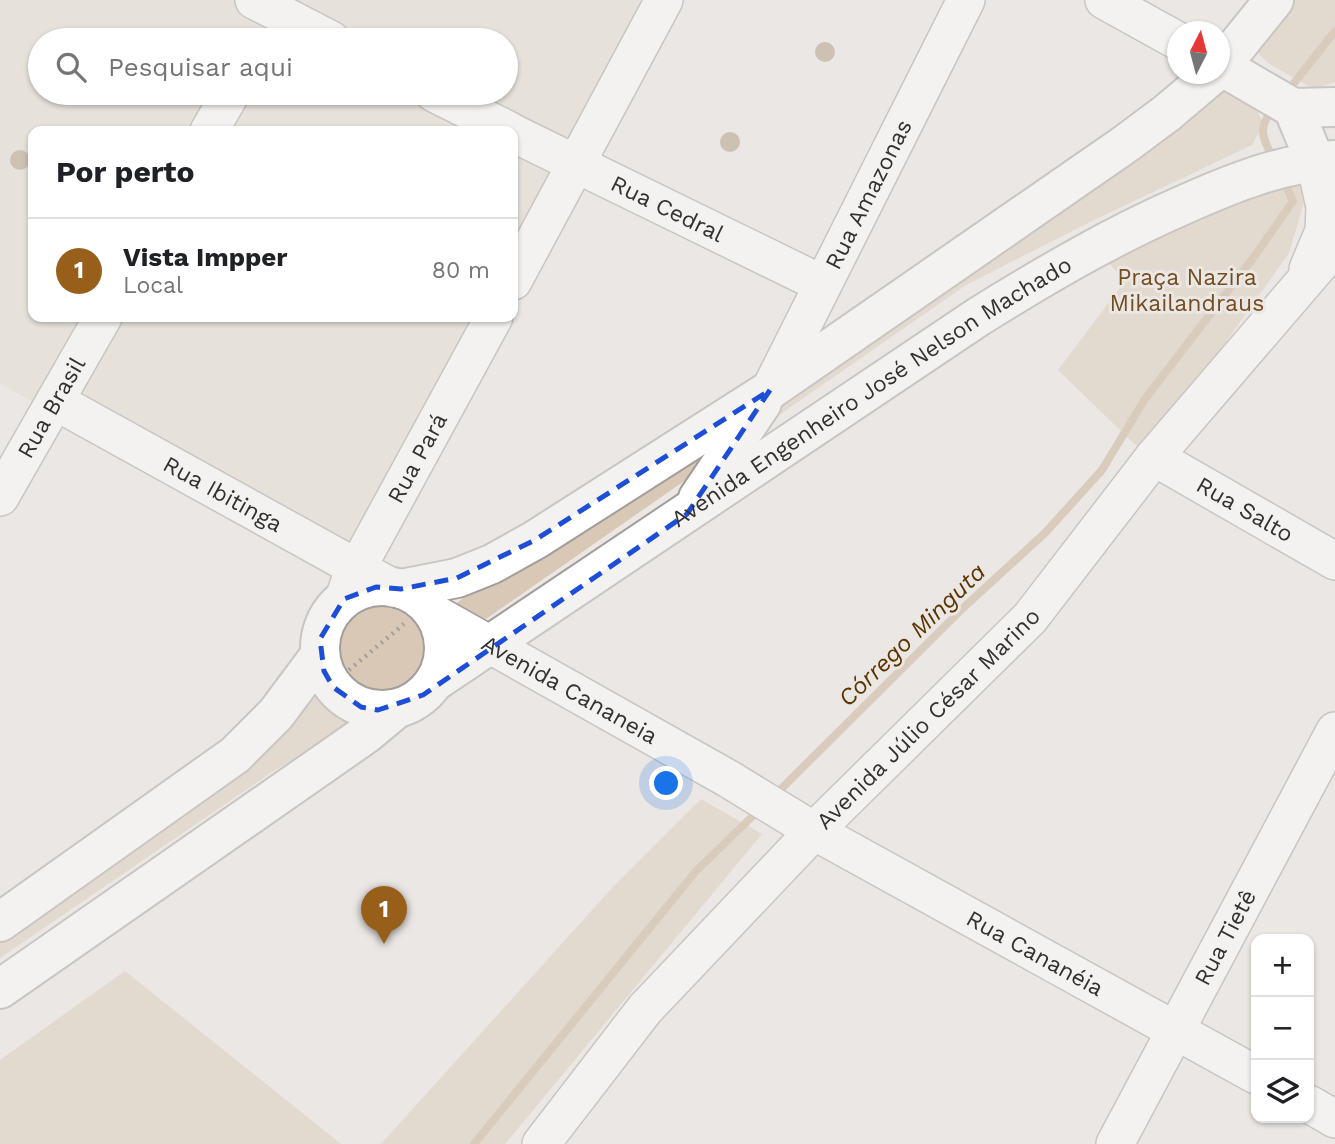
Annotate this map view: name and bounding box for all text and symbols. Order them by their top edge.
north arrow [1167,21,1230,84]
search box [28,28,518,105]
icon: search [52,48,90,86]
text: Pesquisar aqui [108,52,293,82]
street label: Rua Amazonas [820,115,918,274]
text: Por perto [56,154,194,189]
street label: Rua Cedral [606,170,728,248]
text: Vista Impper [123,242,288,272]
street label: Avenida Engenheiro José Nelson Machado [666,251,1076,533]
text: 1 [74,257,84,284]
text: 80 m [432,257,490,284]
park label: Praça Nazira Mikailandraus [1110,264,1264,317]
text: Local [123,272,183,299]
street label: Rua Brasil [12,353,91,463]
street label: Rua Pará [382,409,453,508]
street label: Rua Ibitinga [158,451,287,538]
street label: Rua Salto [1192,471,1298,548]
water label: Córrego Minguta [833,558,991,712]
street label: Avenida Júlio César Marino [811,603,1046,835]
street label: Avenida Cananeia [477,630,662,750]
your location [649,766,683,800]
street label: Rua Tietê [1189,885,1262,990]
pin: 1 [361,886,407,944]
street label: Rua Cananéia [962,905,1108,1002]
map controls [1251,934,1314,1123]
button: + [1251,934,1314,997]
button: − [1251,997,1314,1060]
button: layers [1251,1060,1314,1123]

